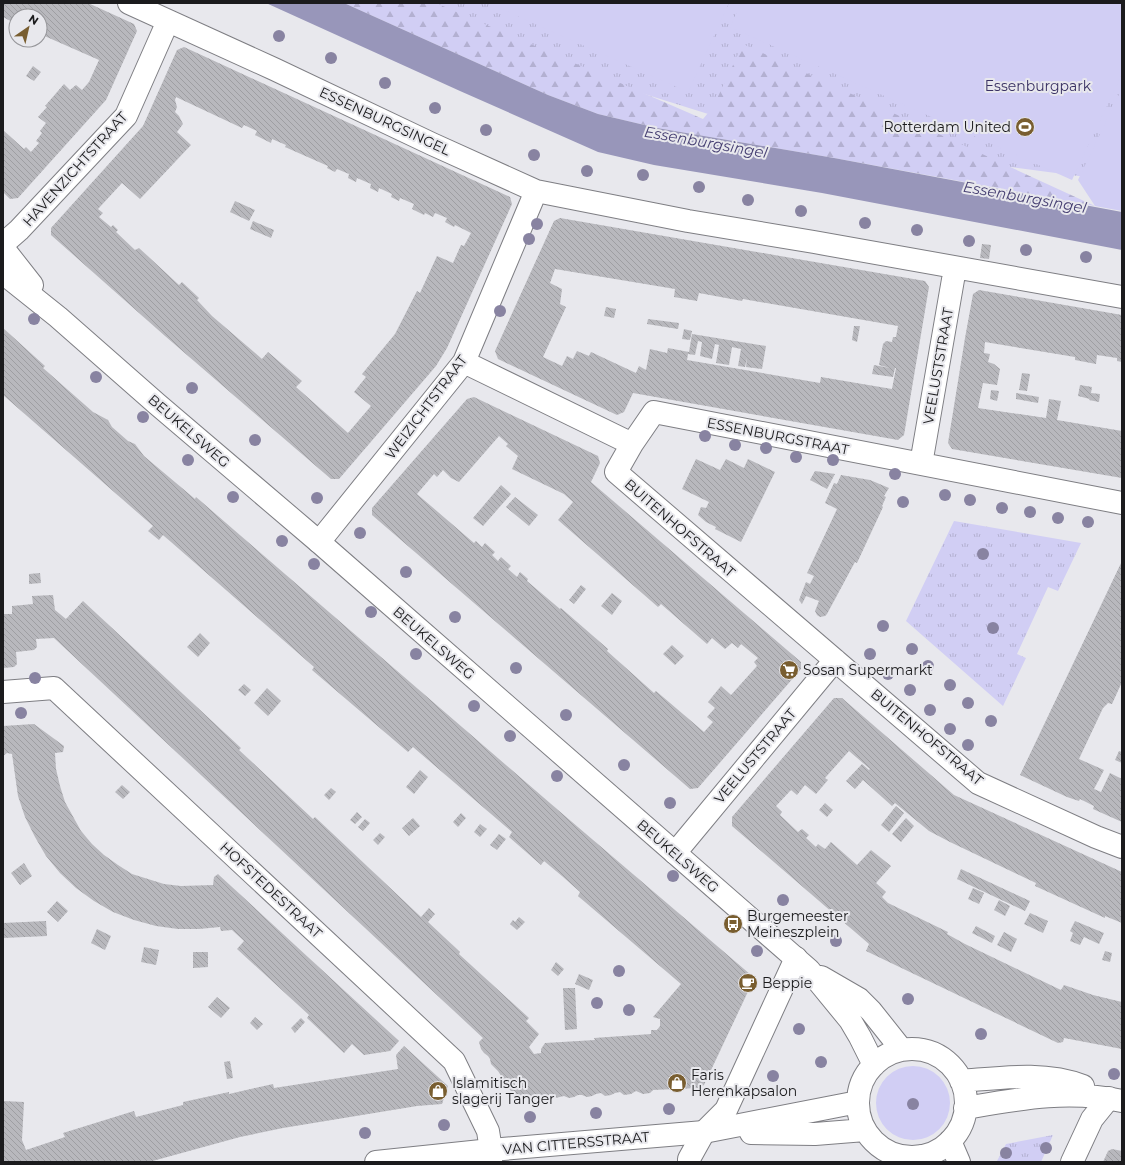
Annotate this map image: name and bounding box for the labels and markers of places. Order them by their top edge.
sports icon: Rotterdam United [1014,116,1036,138]
place label: Rotterdam United [883,118,1011,136]
supermarket icon: Sosan Supermarkt [778,659,800,681]
place label: Sosan Supermarkt [803,661,933,679]
place label: Burgemeester Meineszplein [747,907,849,941]
bus stop icon: Burgemeester Meineszplein [722,913,744,935]
cafe icon: Beppie [737,972,759,994]
place label: Beppie [762,974,812,992]
place label: Faris Herenkapsalon [691,1066,797,1100]
shop icon: Faris Herenkapsalon [666,1072,688,1094]
place label: Islamitisch slagerij Tanger [452,1074,555,1108]
shop icon: Islamitisch slagerij Tanger [427,1080,449,1102]

